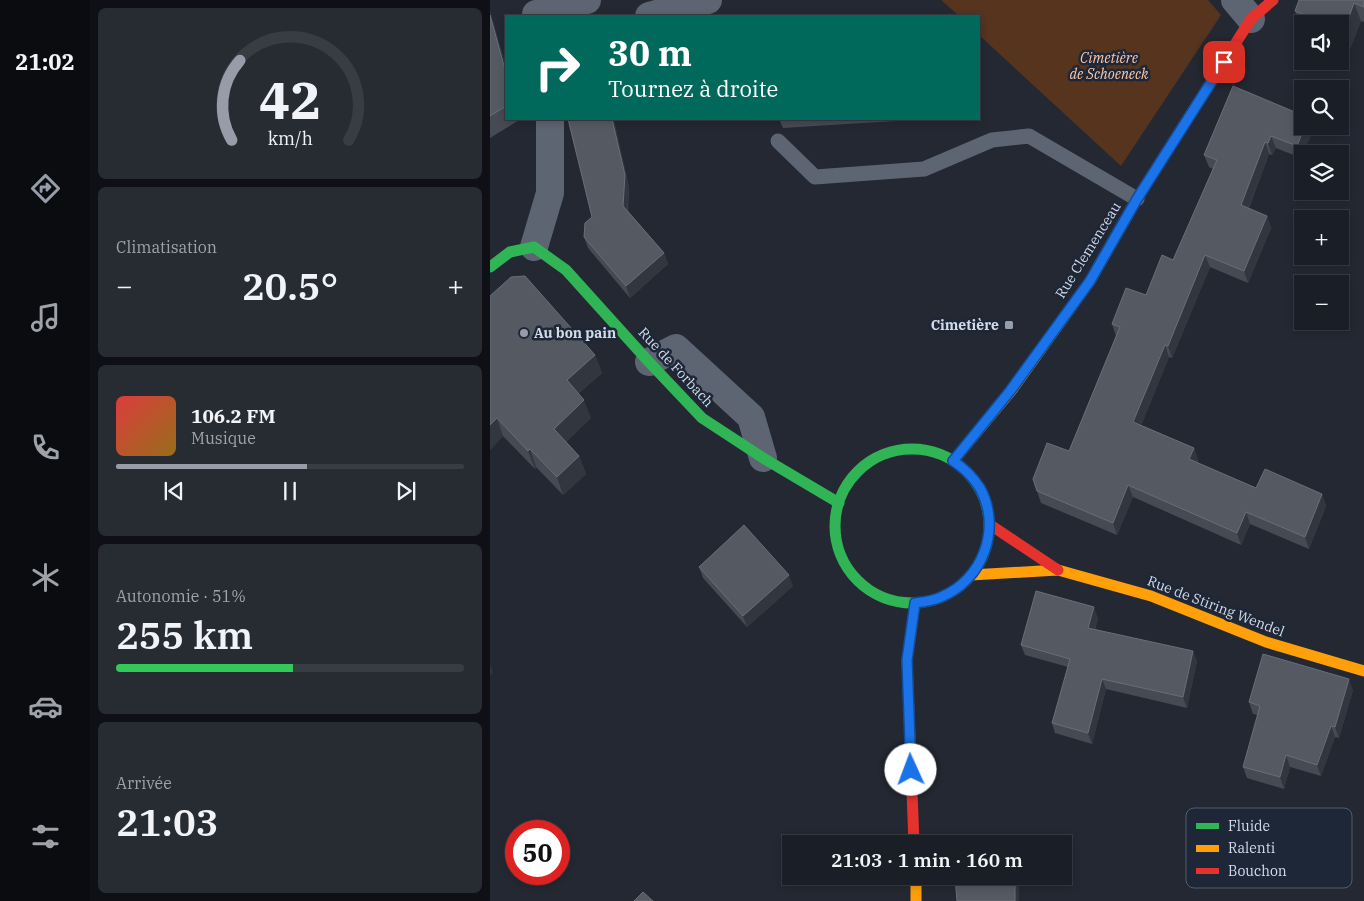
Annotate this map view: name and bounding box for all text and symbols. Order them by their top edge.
map controls [1294,15,1349,330]
button: sound [1294,15,1349,70]
text: 30 m [608,30,692,76]
icon: right [525,35,590,100]
pin [1203,41,1245,83]
text: 21:02 [15,47,75,76]
icon: arrive [1210,48,1238,76]
park label: Cimetière de Schoeneck [1070,49,1149,83]
text: 42 [259,66,321,133]
text: Tournez à droite [608,74,778,103]
button: search [1294,80,1349,135]
text: km/h [267,127,313,150]
button: layers [1294,145,1349,200]
icon: directions [28,171,63,206]
street label: Rue Clemenceau [1051,198,1125,302]
button: + [1294,210,1349,265]
text: Climatisation [116,237,217,257]
text: 20.5° [242,261,338,310]
text: − [116,267,133,304]
text: + [447,267,464,304]
button: − [1294,275,1349,330]
icon: music [28,300,63,335]
place label: Cimetière [931,316,999,334]
marker: Cimetière [1003,319,1015,331]
street label: Rue de Forbach [634,323,718,411]
place label: Au bon pain [534,324,616,342]
marker: Au bon pain [518,327,530,339]
text: 106.2 FM [191,404,276,428]
text: Musique [191,428,256,448]
icon: phone [28,430,63,465]
icon: previous [160,477,188,505]
icon: pause [276,477,304,505]
icon: next [392,477,420,505]
icon: climate [28,560,63,595]
street label: Rue de Stiring Wendel [1145,572,1287,640]
text: Autonomie · 51% [116,586,246,606]
text: 255 km [116,610,253,659]
icon: car [28,689,63,724]
position arrow [884,743,936,795]
text: Arrivée [116,773,172,793]
text: 21:03 [116,797,219,846]
legend [1186,808,1352,888]
text: Fluide [1228,817,1270,835]
icon: filters [28,819,63,854]
speed limit sign: 50 [505,820,570,885]
text: Ralenti [1228,839,1275,857]
text: 21:03 · 1 min · 160 m [831,848,1023,872]
text: Bouchon [1228,862,1287,880]

